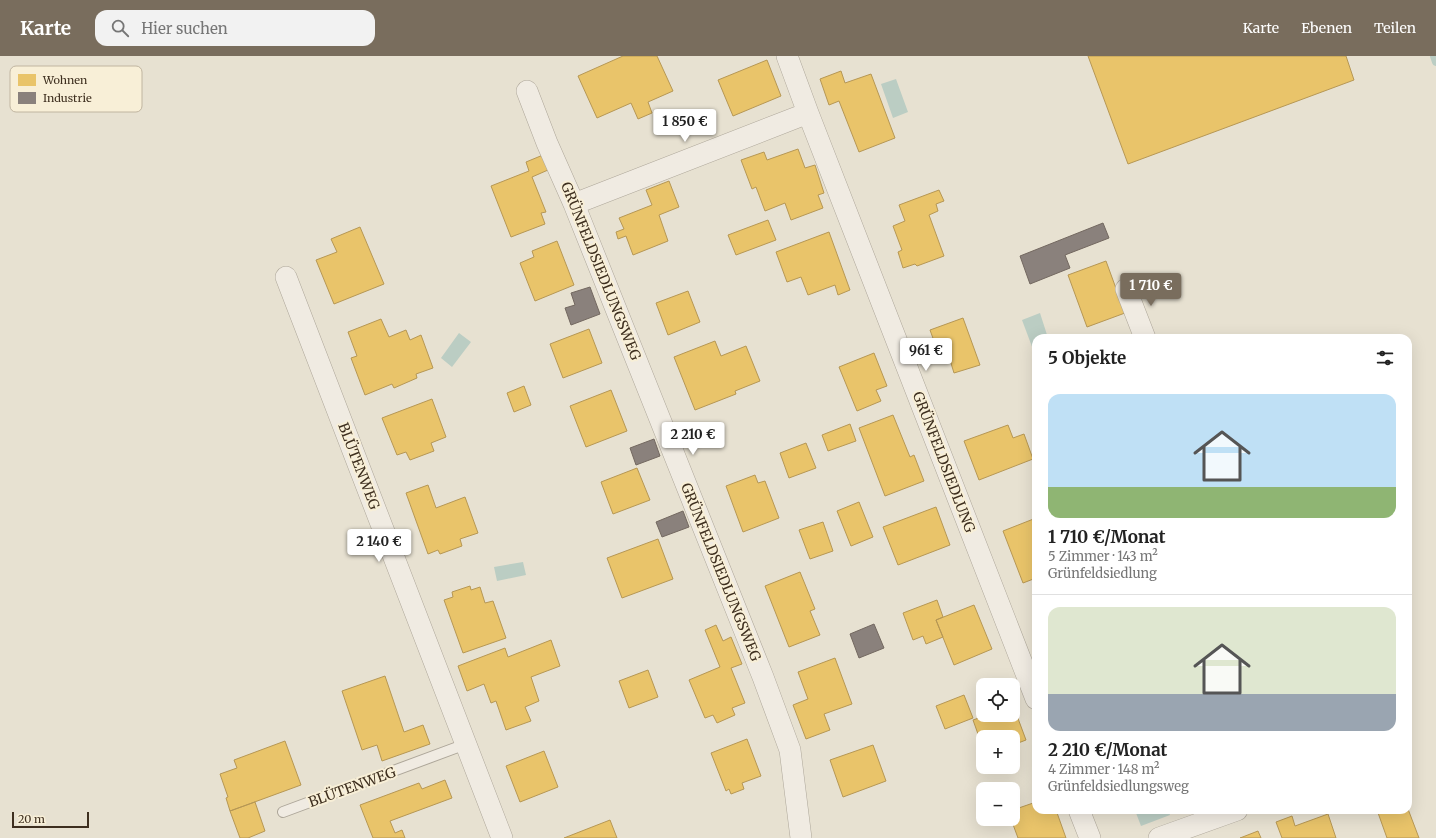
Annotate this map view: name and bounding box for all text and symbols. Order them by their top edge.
search box [95,10,375,46]
text: Karte [20,16,71,40]
icon: search [109,17,131,39]
text: Hier suchen [141,19,228,38]
text: Karte [1243,19,1279,37]
text: Ebenen [1301,19,1352,37]
text: Teilen [1374,19,1416,37]
legend [10,66,142,112]
text: Wohnen [42,73,88,87]
text: Industrie [43,91,92,105]
pin: 1 850 € [648,109,722,143]
text: 1 850 € [662,113,708,130]
street label: GRÜNFELDSIEDLUNGSWEG [557,179,645,363]
pin: 1 710 € [1114,273,1188,307]
text: 1 710 € [1129,277,1173,294]
pin: 961 € [898,338,954,372]
text: 961 € [909,342,943,359]
text: 5 Objekte [1048,347,1126,369]
icon: filters [1374,347,1396,369]
street label: GRÜNFELDSIEDLUNG [909,389,979,535]
street label: BLÜTENWEG [334,420,384,512]
icon: home [1186,420,1258,492]
pin: 2 210 € [656,422,730,456]
text: 2 210 € [671,426,715,443]
street label: GRÜNFELDSIEDLUNGSWEG [677,480,765,664]
text: 1 710 €/Monat [1048,526,1166,548]
pin: 2 140 € [342,529,416,563]
text: 2 140 € [356,533,402,550]
text: 5 Zimmer · 143 m² [1048,548,1158,565]
text: Grünfeldsiedlung [1048,565,1157,582]
icon: home [1186,633,1258,705]
map controls [976,678,1020,826]
button: locate [976,678,1020,722]
button: + [976,730,1020,774]
text: 2 210 €/Monat [1048,739,1167,761]
text: 4 Zimmer · 148 m² [1048,761,1159,778]
street label: BLÜTENWEG [306,763,398,811]
text: Grünfeldsiedlungsweg [1048,778,1189,795]
button: − [976,782,1020,826]
scale bar [12,810,89,829]
text: 20 m [18,812,45,826]

